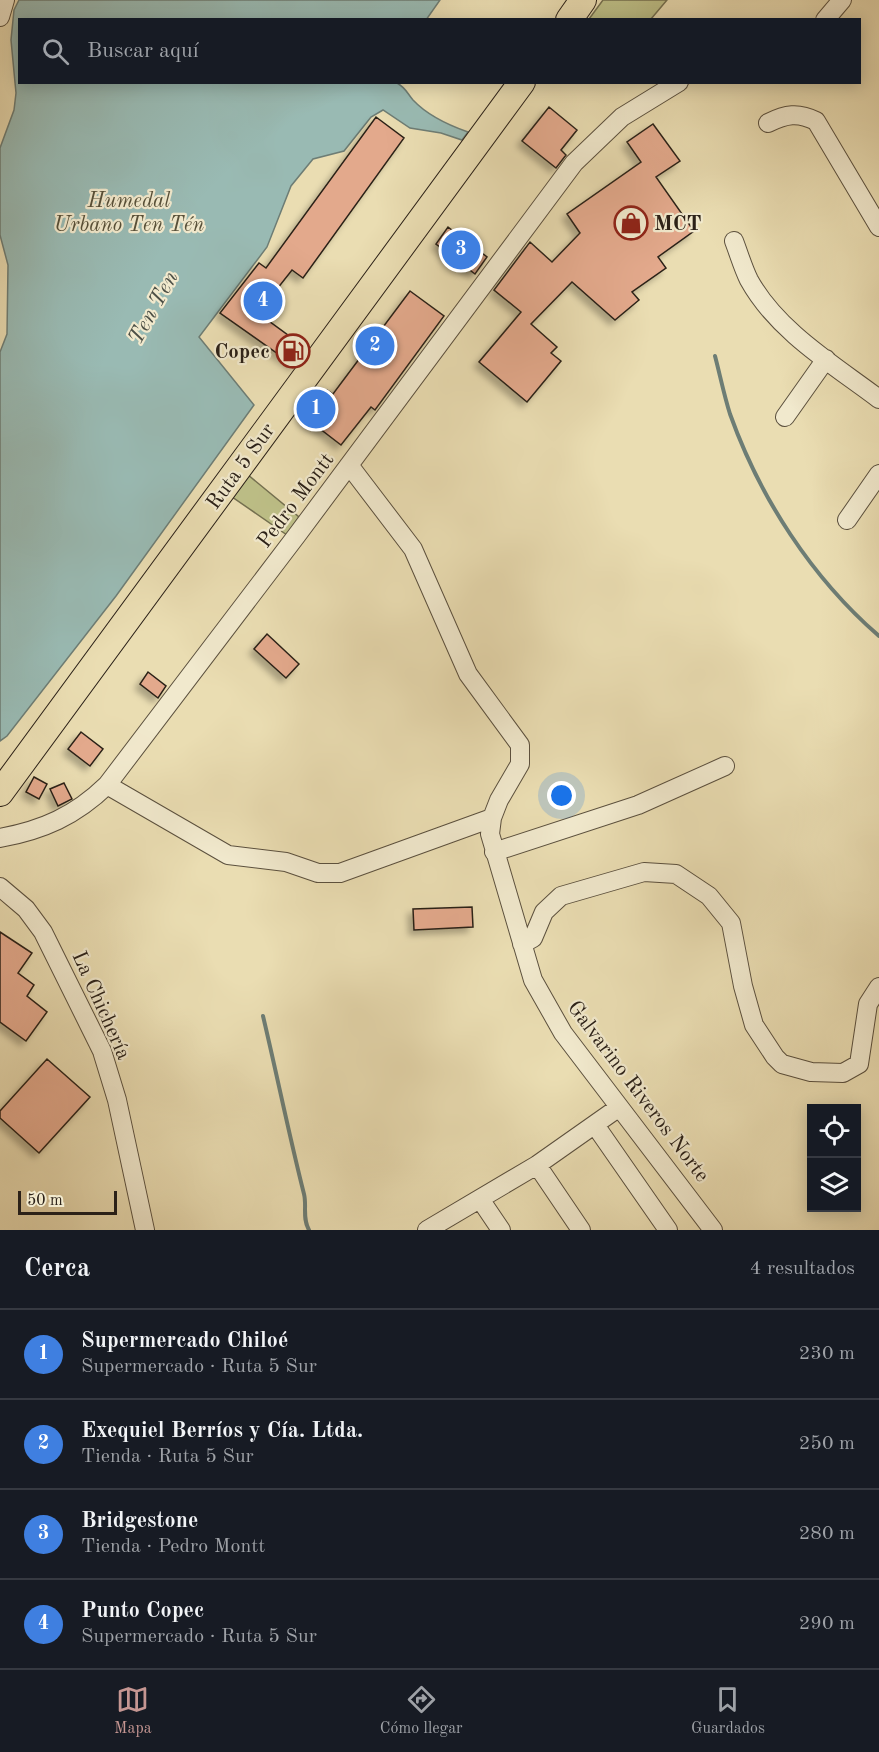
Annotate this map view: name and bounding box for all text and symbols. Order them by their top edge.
search box [18,18,861,84]
icon: search [39,35,72,68]
text: Buscar aquí [87,40,199,62]
park label: Humedal Urbano Ten Tén [54,191,204,236]
shop icon: MCT [613,205,649,241]
place label: MCT [654,214,702,235]
pin: 3 [442,228,480,272]
water label: Ten Ten [125,267,183,348]
pin: 4 [244,278,282,324]
pin: 2 [356,324,394,368]
fuel station icon: Copec [275,333,311,369]
place label: Copec [214,342,270,363]
pin: 1 [296,386,336,432]
street label: Ruta 5 Sur [203,420,280,514]
street label: Pedro Montt [254,450,339,552]
your location [547,781,576,810]
street label: La Chichería [67,948,134,1063]
street label: Galvarino Riveros Norte [563,997,713,1186]
map controls [807,1104,861,1212]
button: locate [807,1104,861,1158]
button: layers [807,1158,861,1212]
scale bar [18,1188,117,1216]
text: 50 m [27,1193,63,1209]
text: Cerca [24,1256,90,1282]
text: 4 resultados [750,1259,855,1279]
text: Supermercado Chiloé [81,1330,288,1352]
text: 1 [38,1344,49,1364]
text: 230 m [799,1344,855,1364]
text: Supermercado · Ruta 5 Sur [81,1357,317,1377]
text: Exequiel Berríos y Cía. Ltda. [81,1420,363,1442]
text: 2 [38,1434,49,1454]
text: 250 m [799,1434,855,1454]
text: Tienda · Ruta 5 Sur [81,1447,254,1467]
text: Bridgestone [81,1510,198,1532]
text: 3 [38,1524,49,1544]
text: 280 m [799,1524,855,1544]
text: Tienda · Pedro Montt [81,1537,265,1557]
text: Punto Copec [81,1600,204,1622]
text: 4 [38,1614,49,1634]
text: 290 m [799,1614,855,1634]
text: Supermercado · Ruta 5 Sur [81,1627,317,1647]
tab: Mapa [114,1683,152,1739]
tab: Cómo llegar [380,1683,463,1739]
tab: Guardados [691,1683,765,1739]

